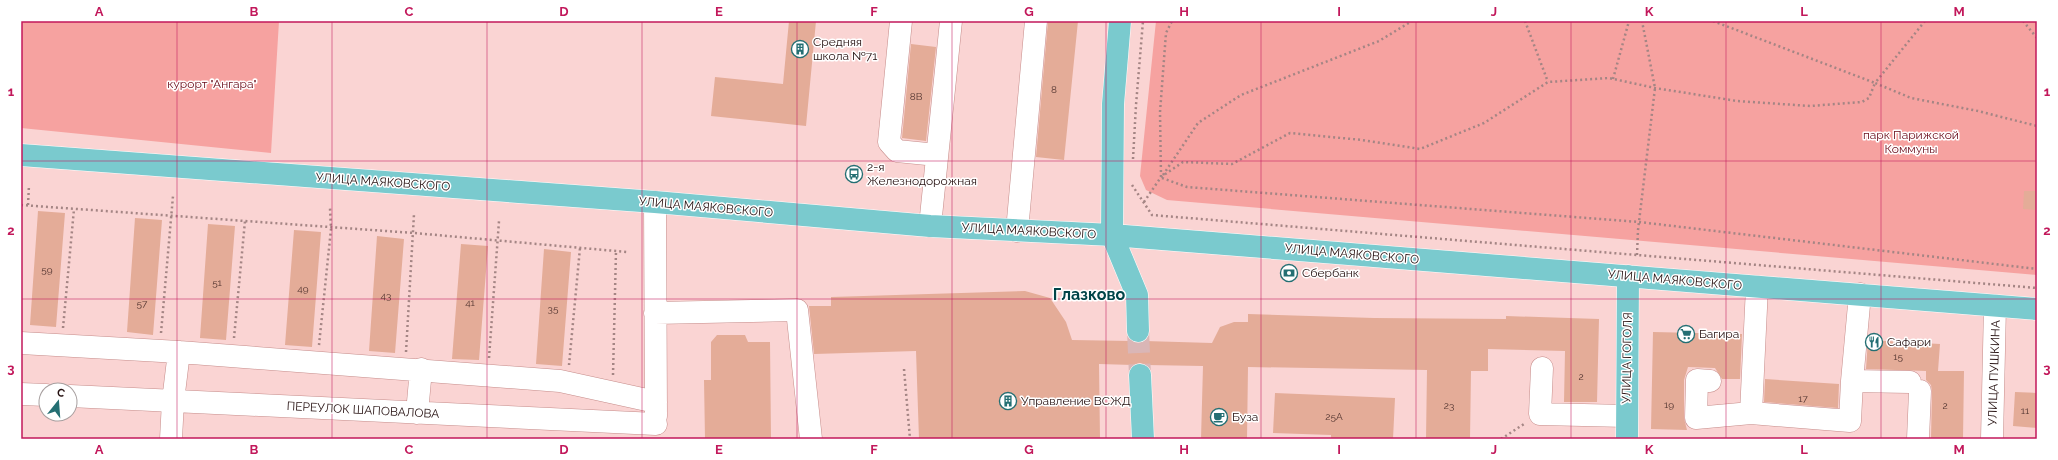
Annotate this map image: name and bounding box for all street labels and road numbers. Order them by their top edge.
street label: УЛИЦА МАЯКОВСКОГО [315,170,451,194]
street label: УЛИЦА МАЯКОВСКОГО [638,194,774,220]
street label: УЛИЦА МАЯКОВСКОГО [961,220,1097,242]
street label: УЛИЦА МАЯКОВСКОГО [1284,241,1420,267]
street label: УЛИЦА МАЯКОВСКОГО [1607,267,1743,293]
street label: УЛИЦА ГОГОЛЯ [1619,312,1635,404]
street label: УЛИЦА ПУШКИНА [1985,320,2003,426]
street label: ПЕРЕУЛОК ШАПОВАЛОВА [286,399,440,421]

